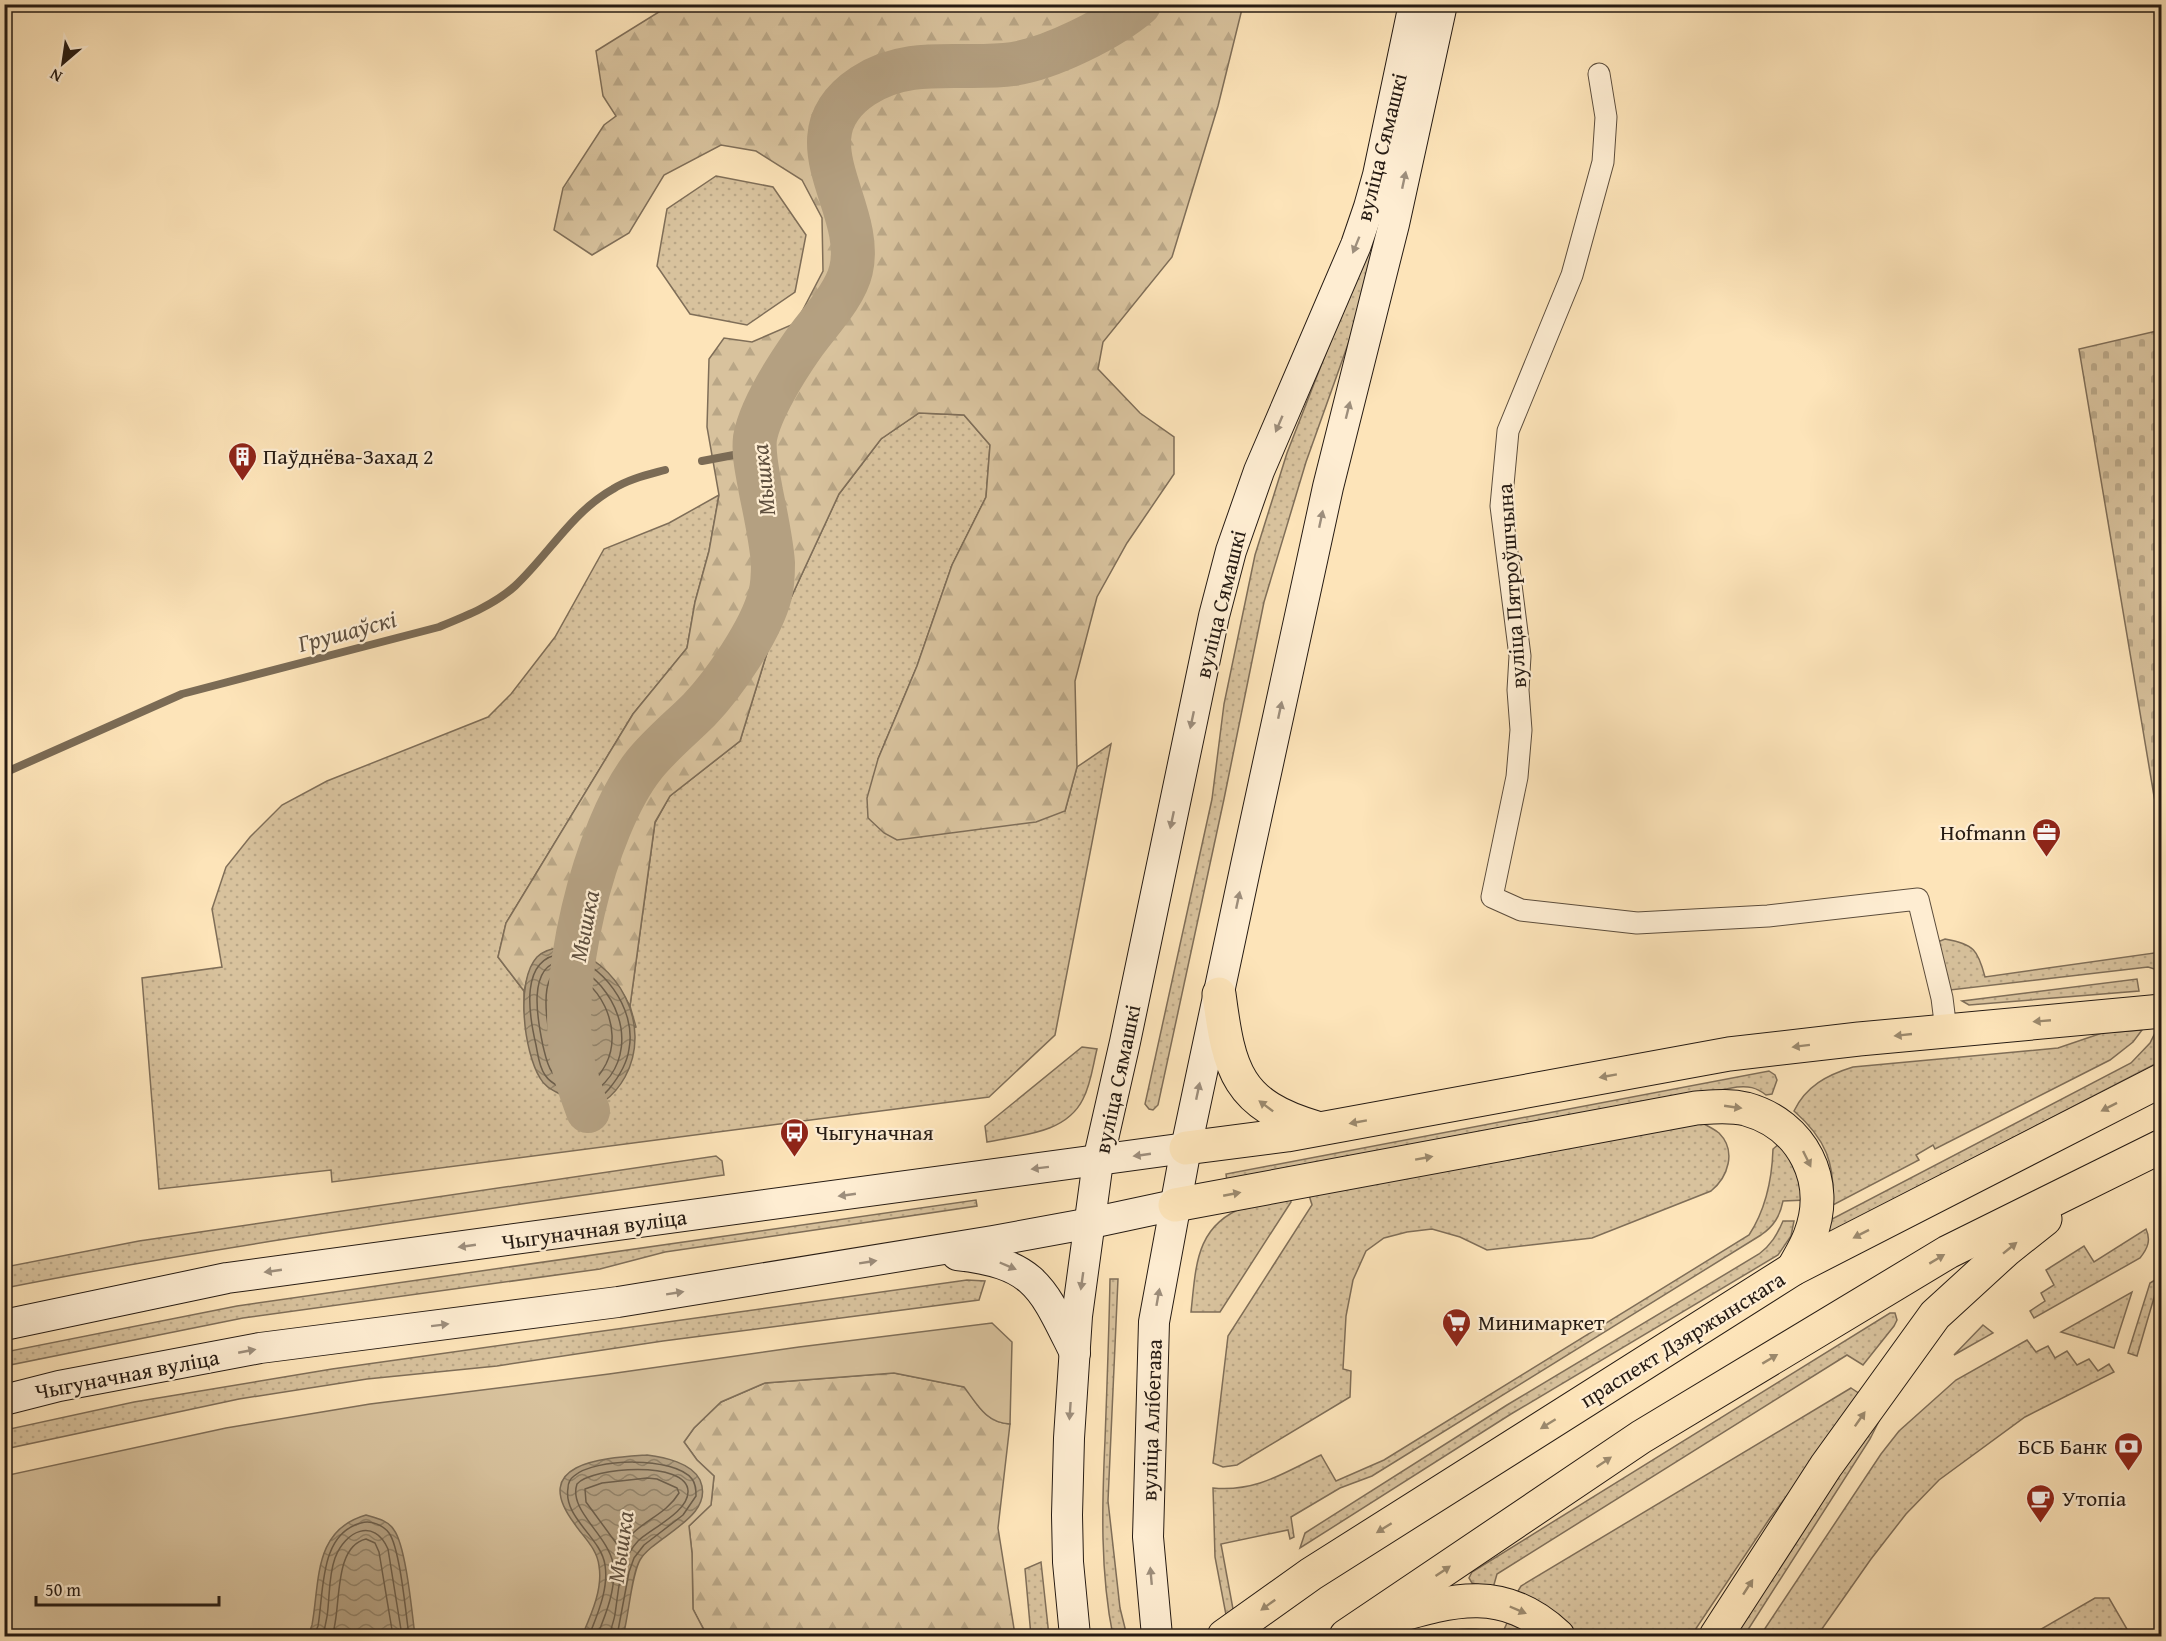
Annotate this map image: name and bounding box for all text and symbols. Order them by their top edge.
north arrow [33,33,93,93]
text: N [45,63,66,89]
street label: вуліца Сямашкі [1347,70,1415,224]
one-way arrow [1400,170,1409,189]
one-way arrow [1351,236,1361,254]
one-way arrow [1343,401,1353,419]
one-way arrow [1274,415,1283,433]
building icon: Паўднёва-Захад 2 [226,440,258,482]
place label: Паўднёва-Захад 2 [263,440,434,472]
water label: Мышка [742,442,784,518]
street label: вуліца Пятроўшчына [1488,482,1534,690]
one-way arrow [1317,510,1327,529]
street label: вуліца Сямашкі [1186,527,1254,681]
water label: Грушаўскі [293,601,400,661]
one-way arrow [1275,701,1285,719]
one-way arrow [1187,710,1197,729]
one-way arrow [1166,811,1176,829]
place label: Hofmann [1940,816,2027,848]
office icon: Hofmann [2031,816,2063,858]
water label: Мышка [560,887,608,965]
one-way arrow [1234,891,1244,910]
street label: вуліца Сямашкі [1086,1001,1148,1157]
one-way arrow [2032,1016,2051,1026]
one-way arrow [1893,1030,1912,1040]
one-way arrow [1791,1041,1810,1050]
one-way arrow [1599,1072,1618,1081]
one-way arrow [1194,1081,1203,1100]
one-way arrow [1258,1100,1273,1112]
one-way arrow [2101,1102,2118,1112]
one-way arrow [1723,1103,1742,1112]
bus stop icon: Чыгуначная [778,1116,810,1158]
place label: Чыгуначная [815,1116,934,1148]
one-way arrow [1348,1118,1367,1127]
one-way arrow [1133,1150,1152,1159]
one-way arrow [1803,1150,1812,1167]
one-way arrow [1414,1153,1433,1162]
one-way arrow [1031,1163,1050,1173]
one-way arrow [1223,1189,1242,1198]
one-way arrow [838,1190,857,1199]
street label: Чыгуначная вуліца [499,1200,689,1258]
one-way arrow [1852,1229,1869,1239]
one-way arrow [457,1241,476,1250]
one-way arrow [2002,1242,2017,1254]
one-way arrow [1929,1253,1945,1264]
one-way arrow [858,1257,877,1266]
one-way arrow [999,1261,1017,1271]
street label: праспект Дзяржынскага [1573,1262,1791,1415]
one-way arrow [264,1267,283,1276]
one-way arrow [1078,1272,1087,1291]
one-way arrow [666,1288,685,1297]
one-way arrow [1154,1288,1163,1307]
supermarket icon: Минимаркет [1441,1306,1473,1348]
place label: Минимаркет [1478,1306,1605,1338]
one-way arrow [431,1321,450,1330]
street label: вуліца Алібегава [1132,1338,1170,1502]
street label: Чыгуначная вуліца [32,1340,222,1408]
one-way arrow [238,1346,257,1355]
one-way arrow [1762,1354,1778,1365]
one-way arrow [1066,1401,1075,1420]
one-way arrow [1854,1411,1866,1427]
one-way arrow [1540,1418,1557,1429]
place label: БСБ Банк [2018,1430,2107,1462]
bank icon: БСБ Банк [2112,1430,2144,1472]
one-way arrow [1596,1457,1612,1468]
cafe icon: Утопiа [2025,1482,2057,1524]
place label: Утопiа [2062,1482,2127,1514]
water label: Мышка [598,1509,642,1585]
one-way arrow [1376,1522,1392,1533]
one-way arrow [1434,1565,1450,1577]
one-way arrow [1146,1566,1156,1585]
scale bar [36,1569,219,1607]
text: 50 m [45,1576,81,1603]
one-way arrow [1742,1579,1753,1596]
one-way arrow [1260,1599,1276,1611]
one-way arrow [1509,1605,1527,1615]

